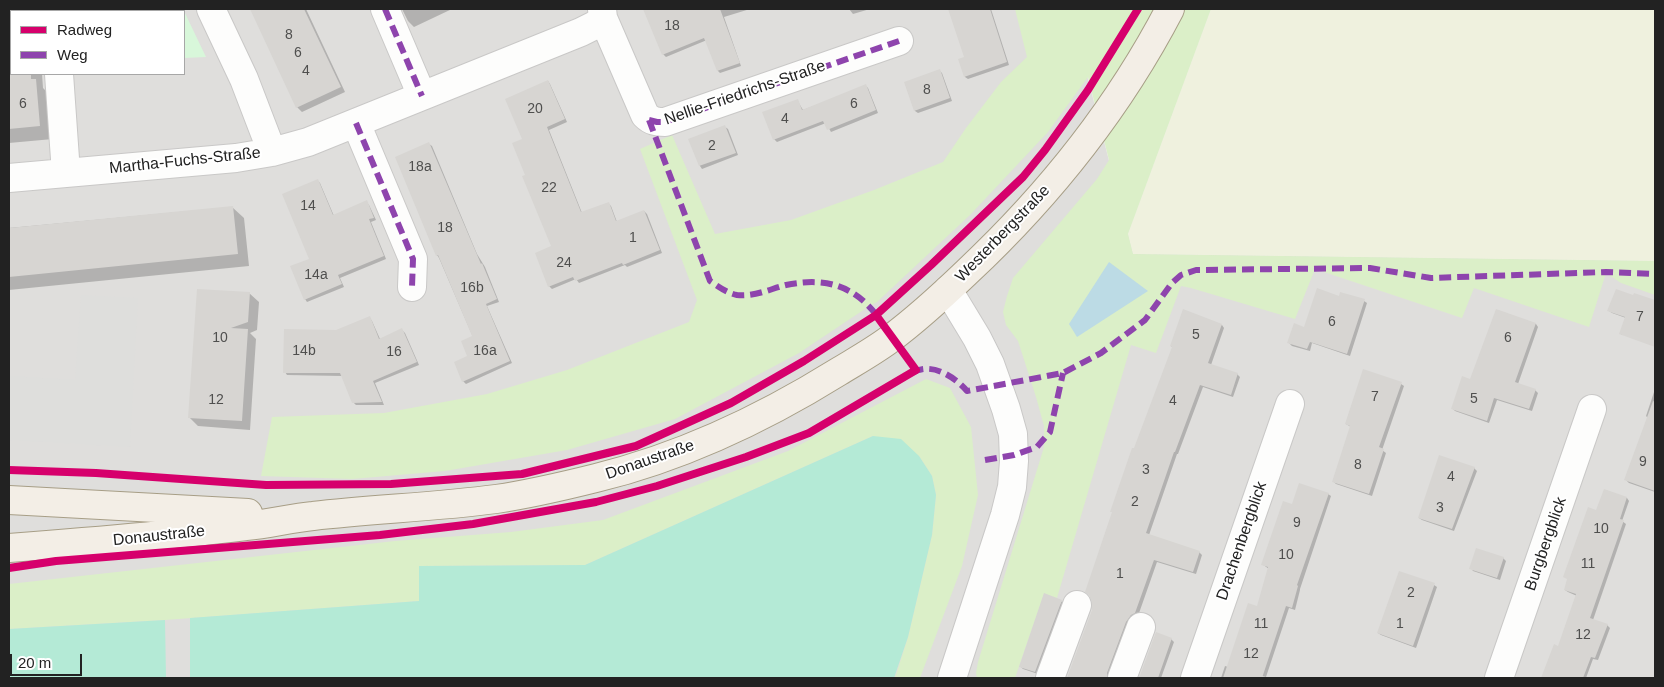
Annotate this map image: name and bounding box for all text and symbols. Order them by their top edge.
legend [10,10,185,75]
house number: 18 [664,18,680,34]
text: Radweg [57,21,112,38]
house number: 8 [285,27,293,43]
house number: 6 [294,45,302,61]
text: Weg [57,46,88,63]
street label: Nellie-Friedrichs-Straße [662,56,828,130]
house number: 4 [302,63,310,79]
house number: 8 [923,82,931,98]
house number: 6 [19,96,27,112]
house number: 6 [850,96,858,112]
house number: 20 [527,101,543,117]
house number: 4 [781,111,789,127]
house number: 2 [708,138,716,154]
street label: Martha-Fuchs-Straße [108,144,262,178]
house number: 18a [408,159,432,175]
house number: 22 [541,180,557,196]
street label: Westerbergstraße [952,181,1054,287]
house number: 14 [300,198,316,214]
house number: 18 [437,220,453,236]
house number: 1 [629,230,637,246]
house number: 24 [556,255,572,271]
house number: 14a [304,267,328,283]
house number: 16b [460,280,484,296]
house number: 7 [1636,309,1644,325]
house number: 6 [1328,314,1336,330]
house number: 5 [1192,327,1200,343]
house number: 10 [212,330,228,346]
house number: 6 [1504,330,1512,346]
house number: 14b [292,343,316,359]
house number: 16a [473,343,497,359]
house number: 16 [386,344,402,360]
house number: 7 [1371,389,1379,405]
house number: 5 [1470,391,1478,407]
house number: 12 [208,392,224,408]
house number: 4 [1169,393,1177,409]
street label: Donaustraße [603,436,697,484]
house number: 9 [1639,454,1647,470]
house number: 8 [1354,457,1362,473]
house number: 3 [1142,462,1150,478]
house number: 4 [1447,469,1455,485]
street label: Drachenbergblick [1213,479,1271,603]
house number: 2 [1131,494,1139,510]
street label: Burgbergblick [1521,495,1571,593]
house number: 3 [1436,500,1444,516]
house number: 9 [1293,515,1301,531]
house number: 10 [1593,521,1609,537]
street label: Donaustraße [112,522,206,550]
house number: 10 [1278,547,1294,563]
house number: 11 [1581,556,1595,572]
house number: 1 [1116,566,1124,582]
house number: 2 [1407,585,1415,601]
house number: 11 [1254,616,1268,632]
house number: 1 [1396,616,1404,632]
house number: 12 [1575,627,1591,643]
scale bar [12,644,85,676]
house number: 12 [1243,646,1259,662]
text: 20 m [18,654,51,671]

